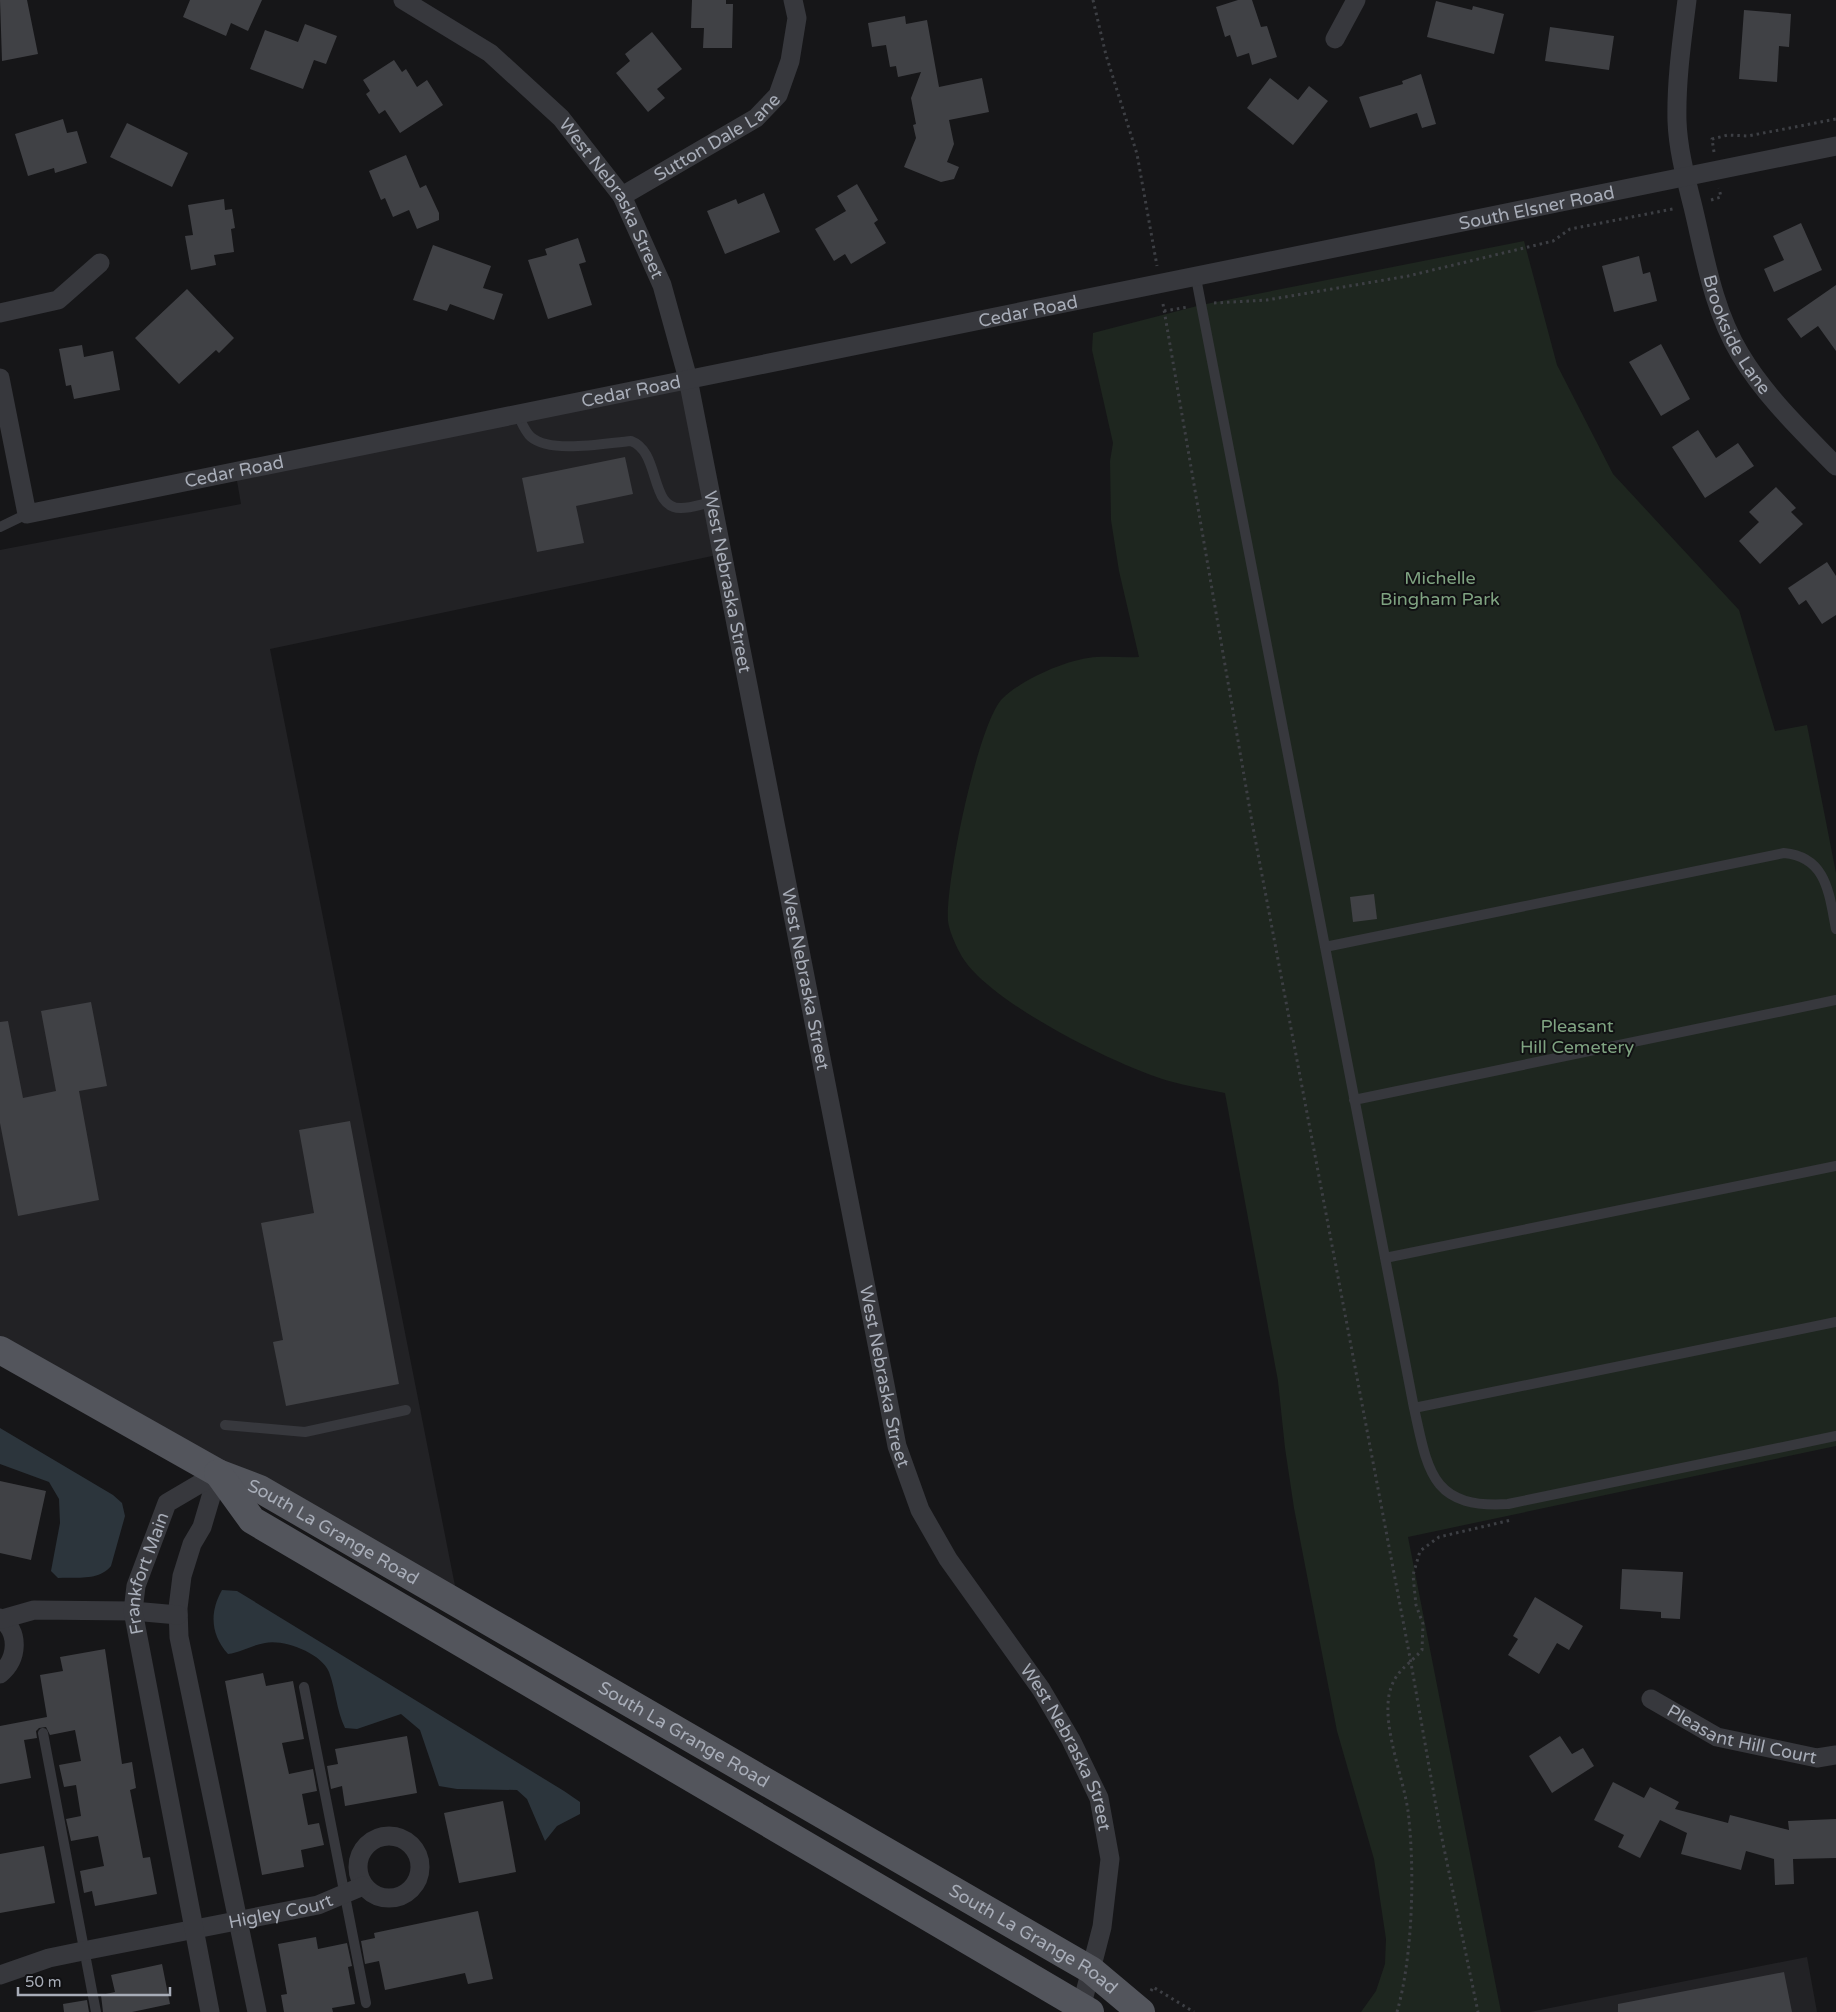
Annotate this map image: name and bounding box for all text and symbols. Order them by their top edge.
street label: Sutton Dale Lane [650,89,785,186]
street label: West Nebraska Street [554,114,669,282]
street label: South Elsner Road [1457,181,1616,235]
street label: Brookside Lane [1698,272,1776,399]
street label: Cedar Road [976,291,1080,332]
street label: Cedar Road [579,371,683,412]
street label: Cedar Road [182,451,286,492]
street label: West Nebraska Street [699,489,756,675]
park label: Michelle Bingham Park [1380,567,1500,610]
street label: West Nebraska Street [777,886,834,1072]
park label: Pleasant Hill Cemetery [1520,1015,1634,1058]
street label: West Nebraska Street [855,1284,915,1471]
street label: South La Grange Road [245,1474,423,1590]
street label: Frankfort Main [122,1509,174,1636]
street label: West Nebraska Street [1016,1660,1116,1833]
street label: South La Grange Road [594,1676,773,1792]
street label: Pleasant Hill Court [1663,1700,1819,1769]
street label: South La Grange Road [945,1879,1122,1999]
street label: Higley Court [226,1889,336,1933]
scale bar [18,1964,170,1996]
text: 50 m [25,1973,62,1991]

